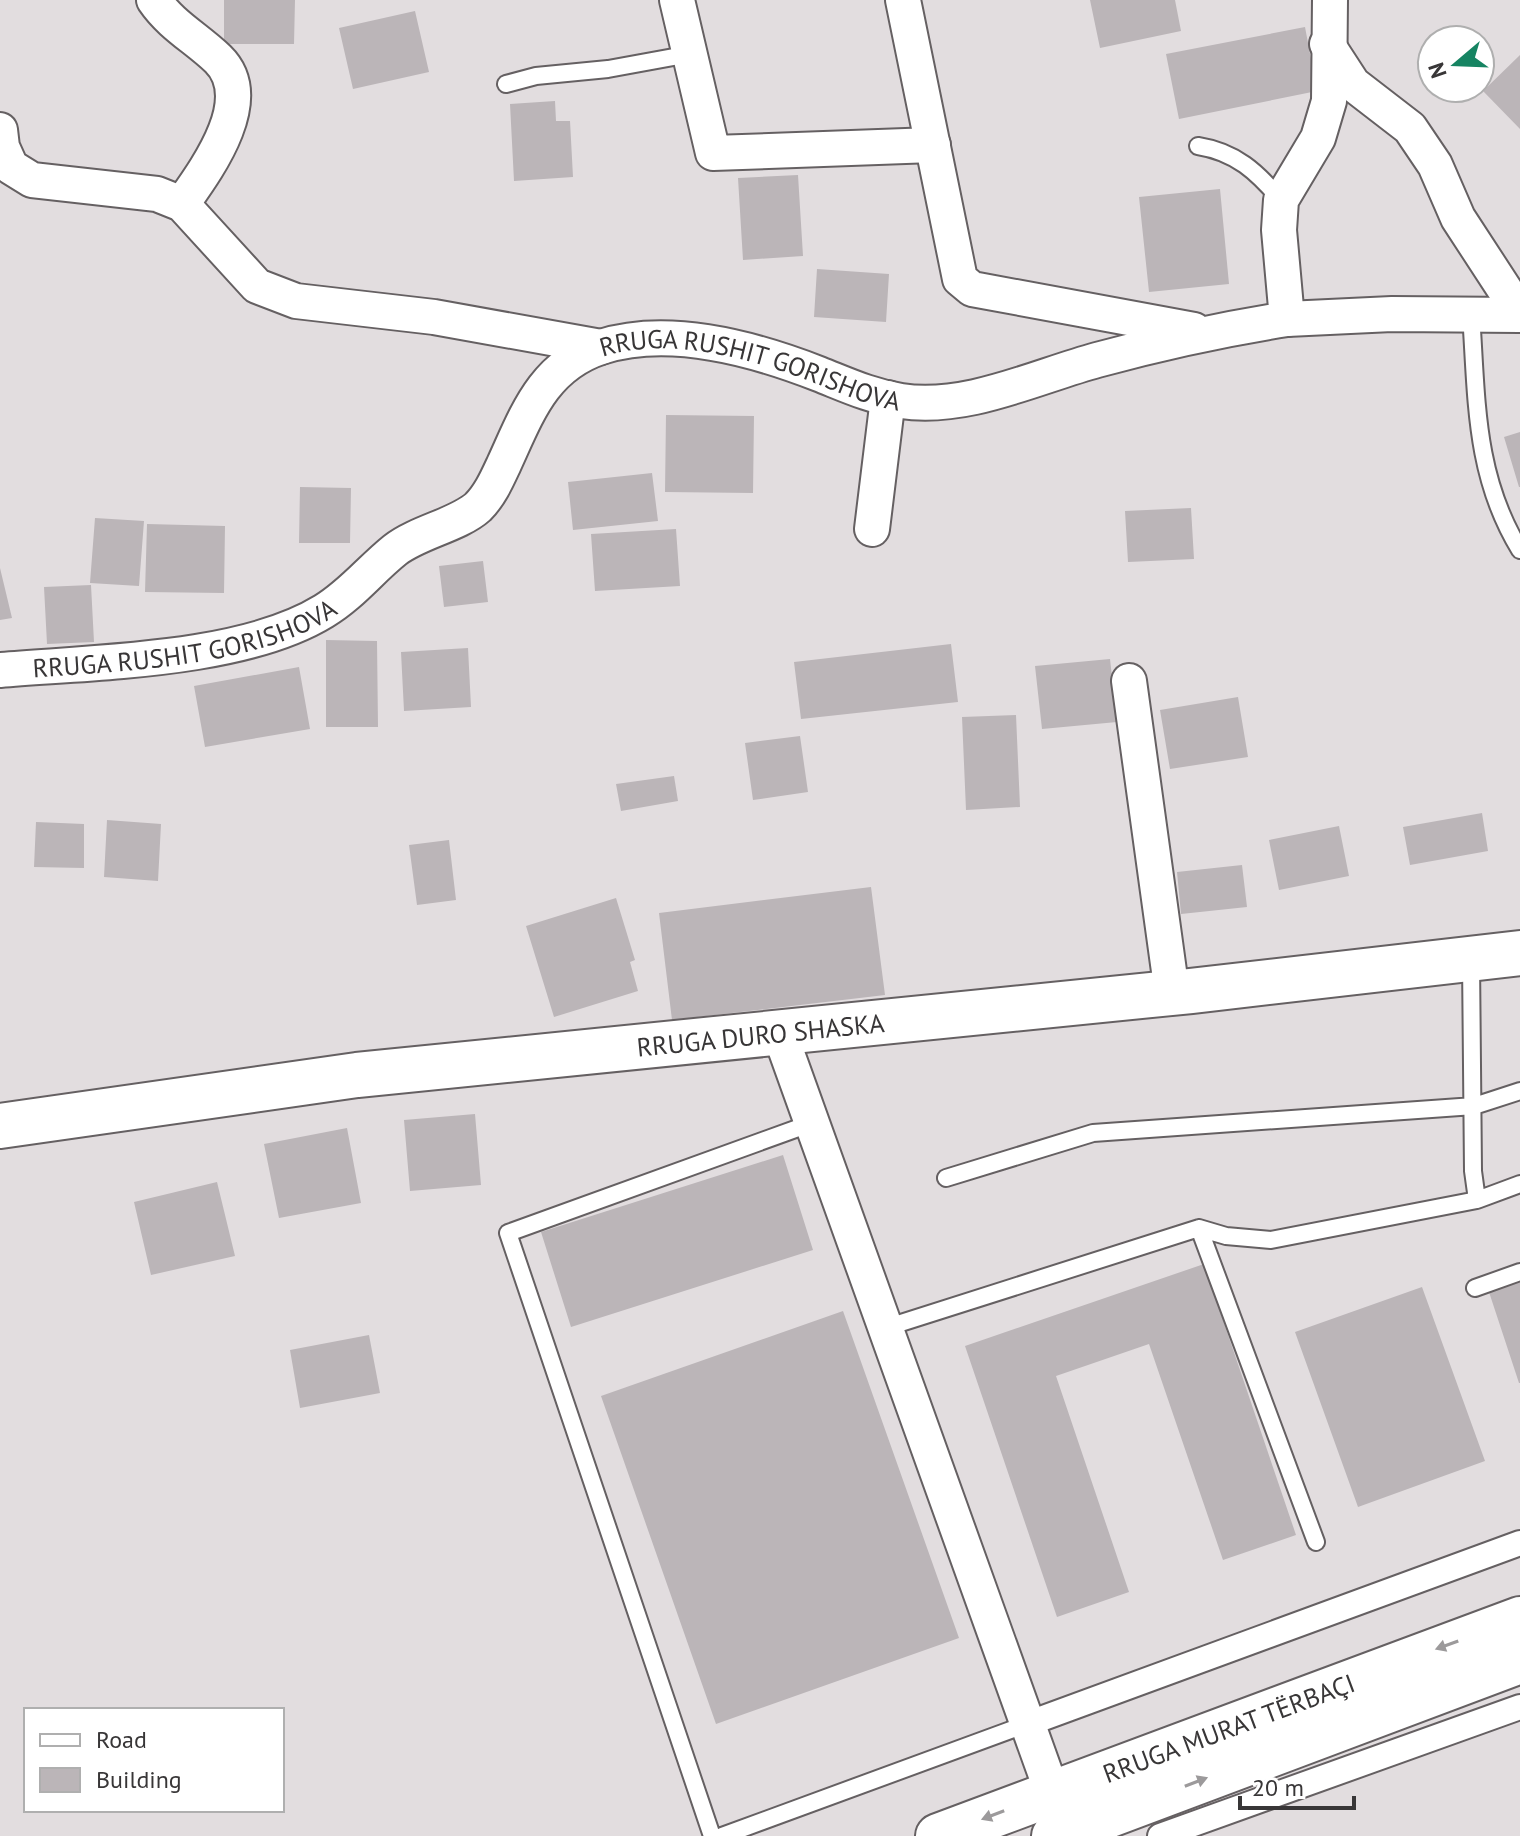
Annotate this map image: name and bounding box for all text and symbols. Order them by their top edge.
north arrow [1416,24,1496,104]
text: N [1421,59,1453,82]
street label: RRUGA RUSHIT GORISHOVA [596,322,903,417]
street label: RRUGA RUSHIT GORISHOVA [31,591,342,684]
street label: RRUGA DURO SHASKA [635,1006,886,1063]
one-way arrow [1434,1639,1458,1652]
street label: RRUGA MURAT TËRBAÇI [1098,1666,1359,1790]
legend [24,1708,284,1812]
text: Road [96,1724,147,1755]
scale bar [1240,1760,1354,1810]
text: Building [96,1764,182,1795]
text: 20 m [1252,1772,1304,1803]
one-way arrow [1184,1775,1208,1788]
one-way arrow [981,1809,1005,1822]

